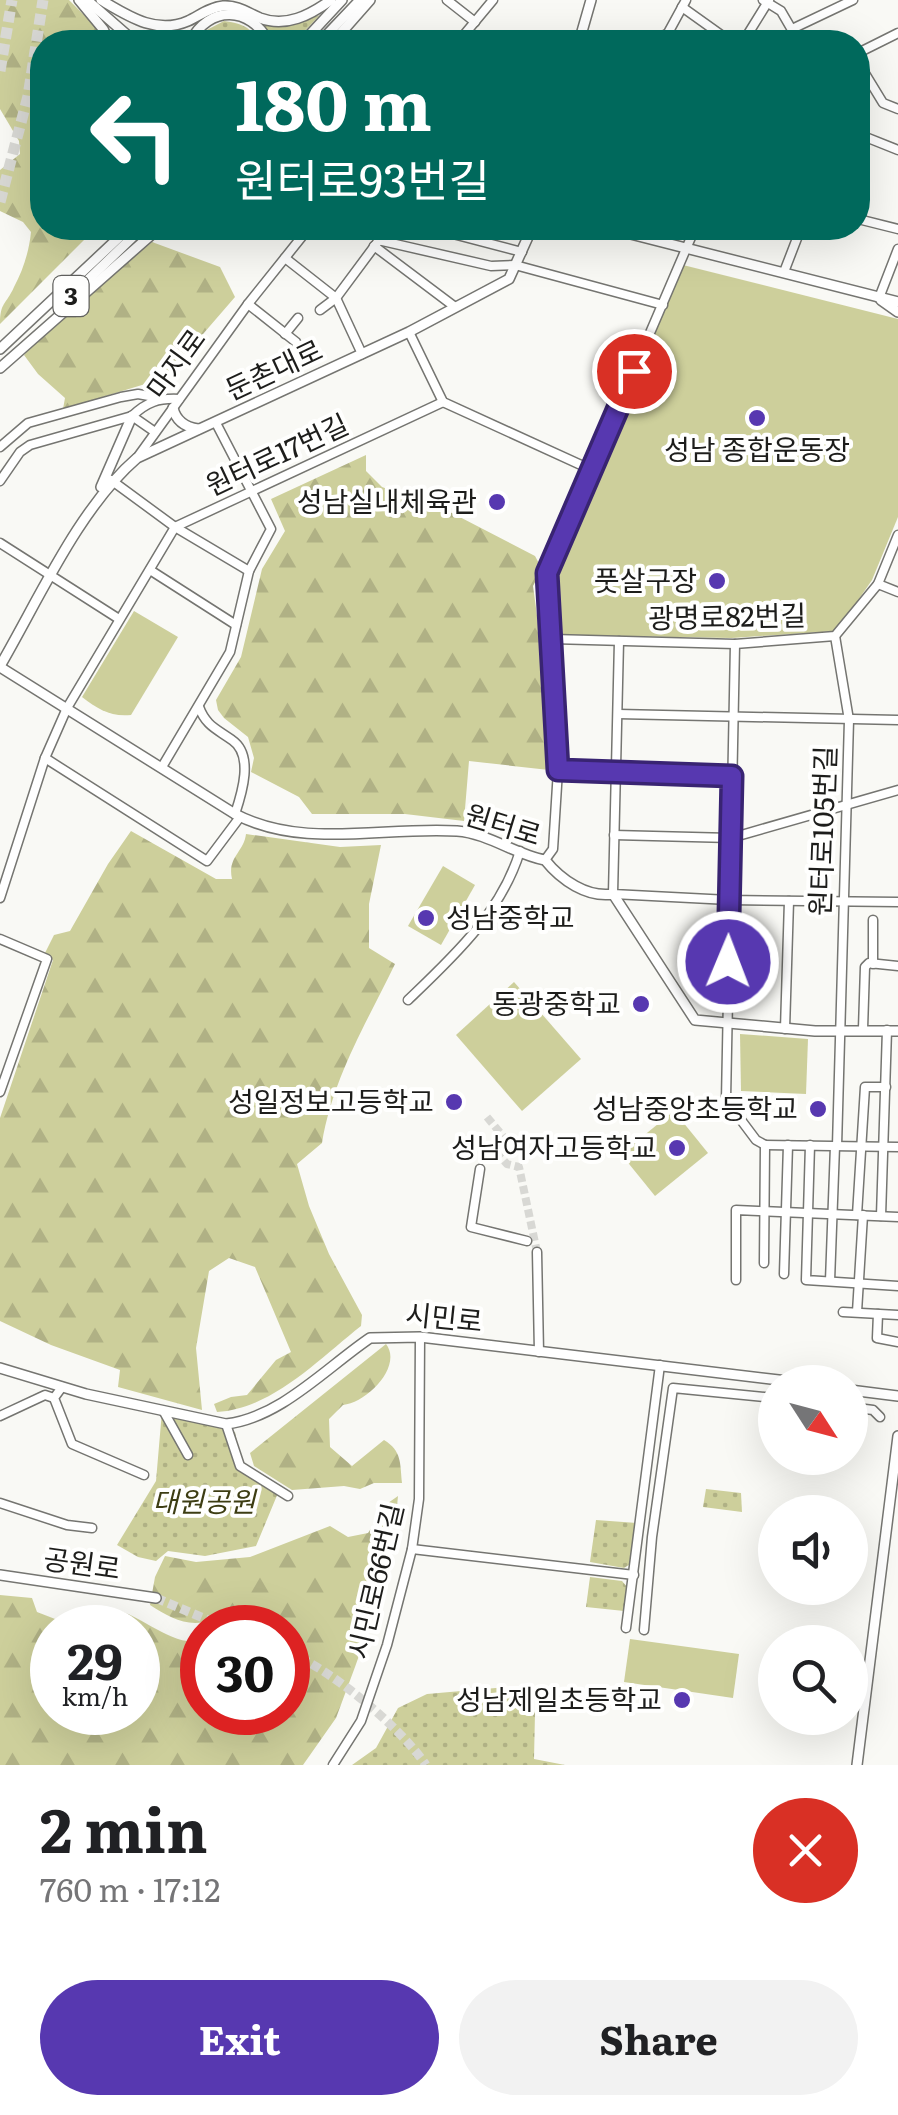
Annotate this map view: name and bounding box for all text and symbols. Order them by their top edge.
text: 180 m [235,49,432,153]
icon: left [70,70,200,200]
text: 원터로93번길 [235,144,490,211]
road number: 3 [54,276,88,316]
street label: 마지로 [135,319,214,406]
street label: 둔촌대로 [218,327,329,409]
pin [592,329,677,414]
icon: arrive [607,344,662,399]
street label: 원터로17번길 [198,402,355,505]
marker: 성남 종합운동장 [746,407,768,429]
place label: 성남 종합운동장 [664,427,850,469]
place label: 성남실내체육관 [297,479,477,521]
marker: 성남실내체육관 [486,491,508,513]
place label: 풋살구장 [594,558,697,600]
marker: 풋살구장 [706,570,728,592]
street label: 광명로82번길 [648,593,806,637]
street label: 원터로105번길 [797,745,845,917]
street label: 원터로 [460,792,547,854]
place label: 성남중학교 [446,895,575,937]
marker: 성남중학교 [415,907,437,929]
position arrow [676,910,780,1014]
place label: 동광중학교 [492,981,621,1023]
marker: 동광중학교 [630,993,652,1015]
place label: 성일정보고등학교 [228,1079,434,1121]
place label: 성남중앙초등학교 [592,1086,798,1128]
marker: 성일정보고등학교 [443,1091,465,1113]
marker: 성남중앙초등학교 [807,1098,829,1120]
place label: 성남여자고등학교 [451,1125,657,1167]
marker: 성남여자고등학교 [666,1137,688,1159]
street label: 시민로 [404,1291,485,1341]
north arrow [758,1365,868,1475]
map controls [758,1365,868,1735]
park label: 대원공원 [152,1479,258,1521]
button: sound [758,1495,868,1605]
street label: 시민로66번길 [336,1498,412,1663]
street label: 공원로 [41,1536,123,1588]
speed limit sign: 30 [180,1605,310,1735]
text: 29 [67,1621,123,1695]
button: search [758,1625,868,1735]
text: km/h [62,1677,128,1714]
place label: 성남제일초등학교 [456,1677,662,1719]
marker: 성남제일초등학교 [671,1689,693,1711]
text: 2 min [40,1782,208,1871]
button: close [753,1798,858,1903]
text: 760 m · 17:12 [40,1864,220,1912]
button: Exit [40,1980,439,2095]
button: Share [459,1980,858,2095]

